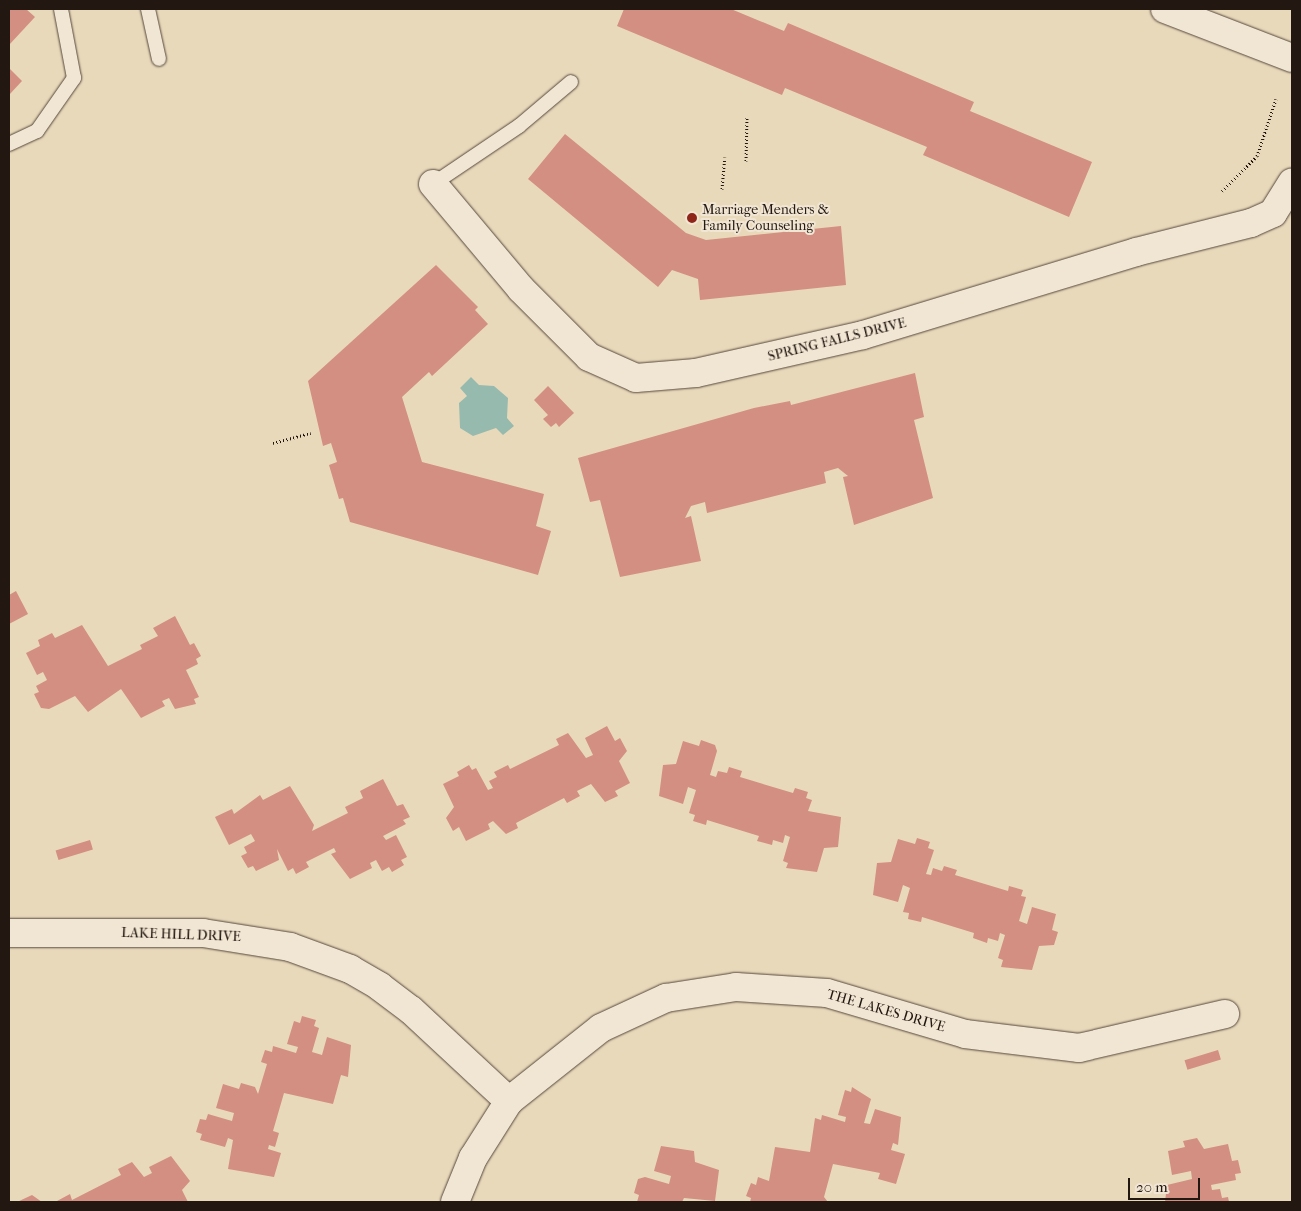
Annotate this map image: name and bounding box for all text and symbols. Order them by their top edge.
place label: Marriage Menders & Family Counseling [702,202,829,234]
marker: Marriage Menders & Family Counseling [686,212,698,224]
street label: SPRING FALLS DRIVE [766,315,908,365]
street label: LAKE HILL DRIVE [121,925,241,945]
street label: THE LAKES DRIVE [825,986,947,1036]
scale bar [1131,1168,1204,1200]
text: 20 m [1136,1178,1168,1196]

